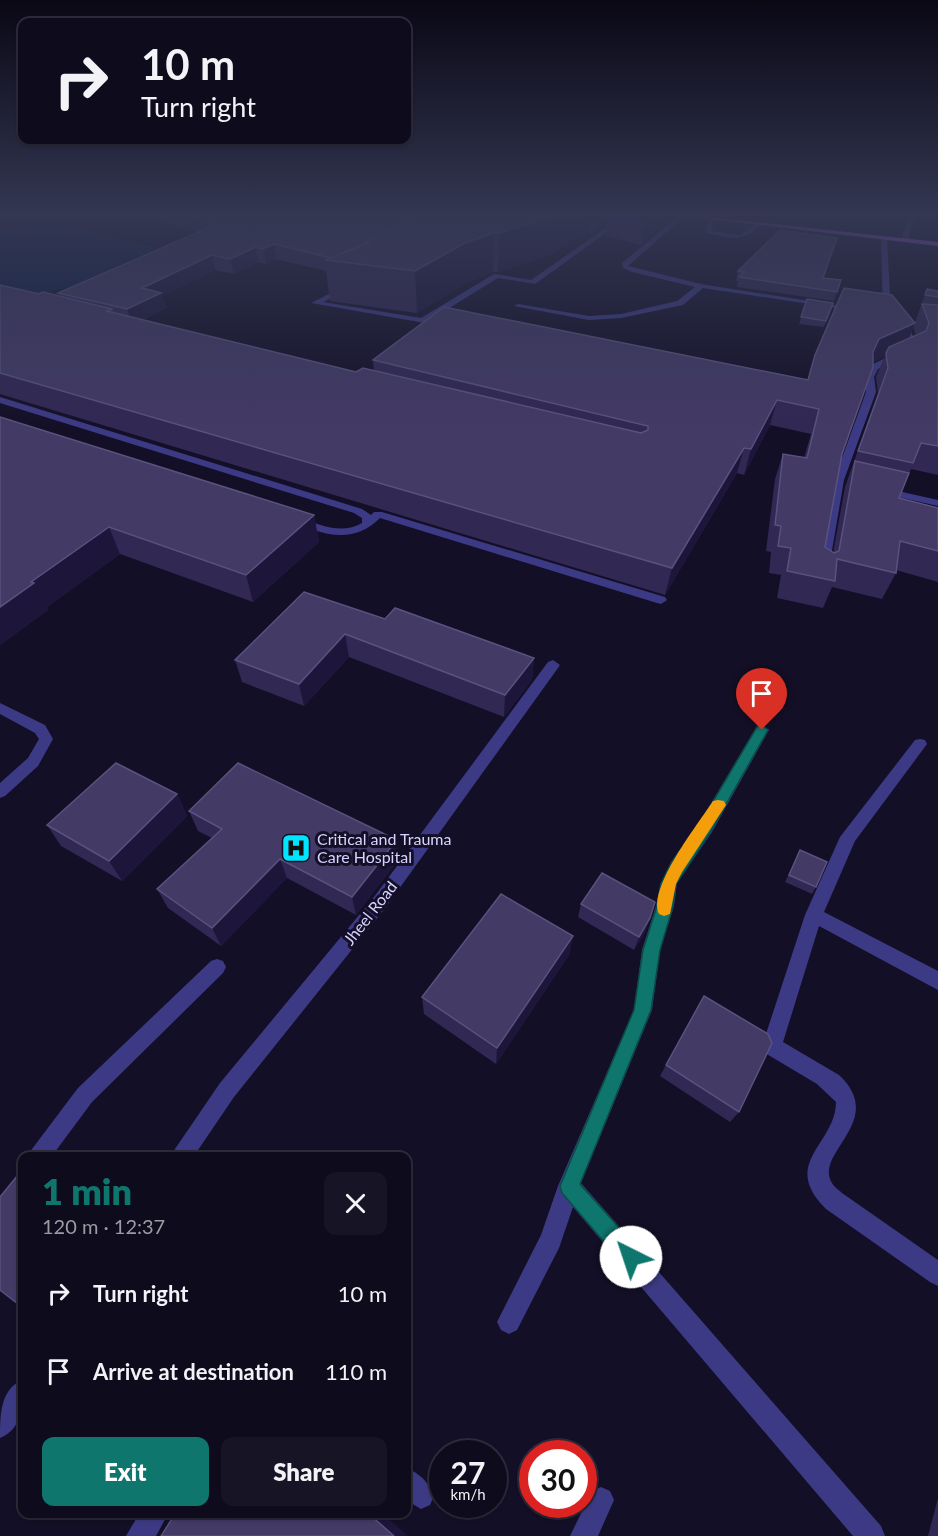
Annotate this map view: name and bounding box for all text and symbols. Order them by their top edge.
text: 10 m [141,39,235,89]
icon: right [42,42,120,120]
text: Turn right [141,90,256,123]
pin [736,668,787,730]
icon: arrive [745,677,778,710]
place label: Critical and Trauma Care Hospital [317,829,451,866]
hospital icon: Critical and Trauma Care Hospital [280,832,312,864]
street label: Jheel Road [339,877,400,948]
text: 1 min [42,1169,132,1213]
button: close [324,1172,387,1235]
text: 120 m · 12:37 [42,1214,165,1238]
position arrow [599,1225,663,1289]
icon: right [42,1277,75,1310]
text: Turn right [93,1280,188,1307]
text: 10 m [338,1280,387,1307]
icon: arrive [42,1355,75,1388]
text: Arrive at destination [93,1358,294,1385]
text: 110 m [325,1358,387,1385]
button: Exit [42,1437,209,1506]
button: Share [221,1437,387,1506]
speed limit sign: 30 [519,1440,597,1518]
text: 27 [451,1454,485,1490]
text: km/h [450,1485,486,1503]

